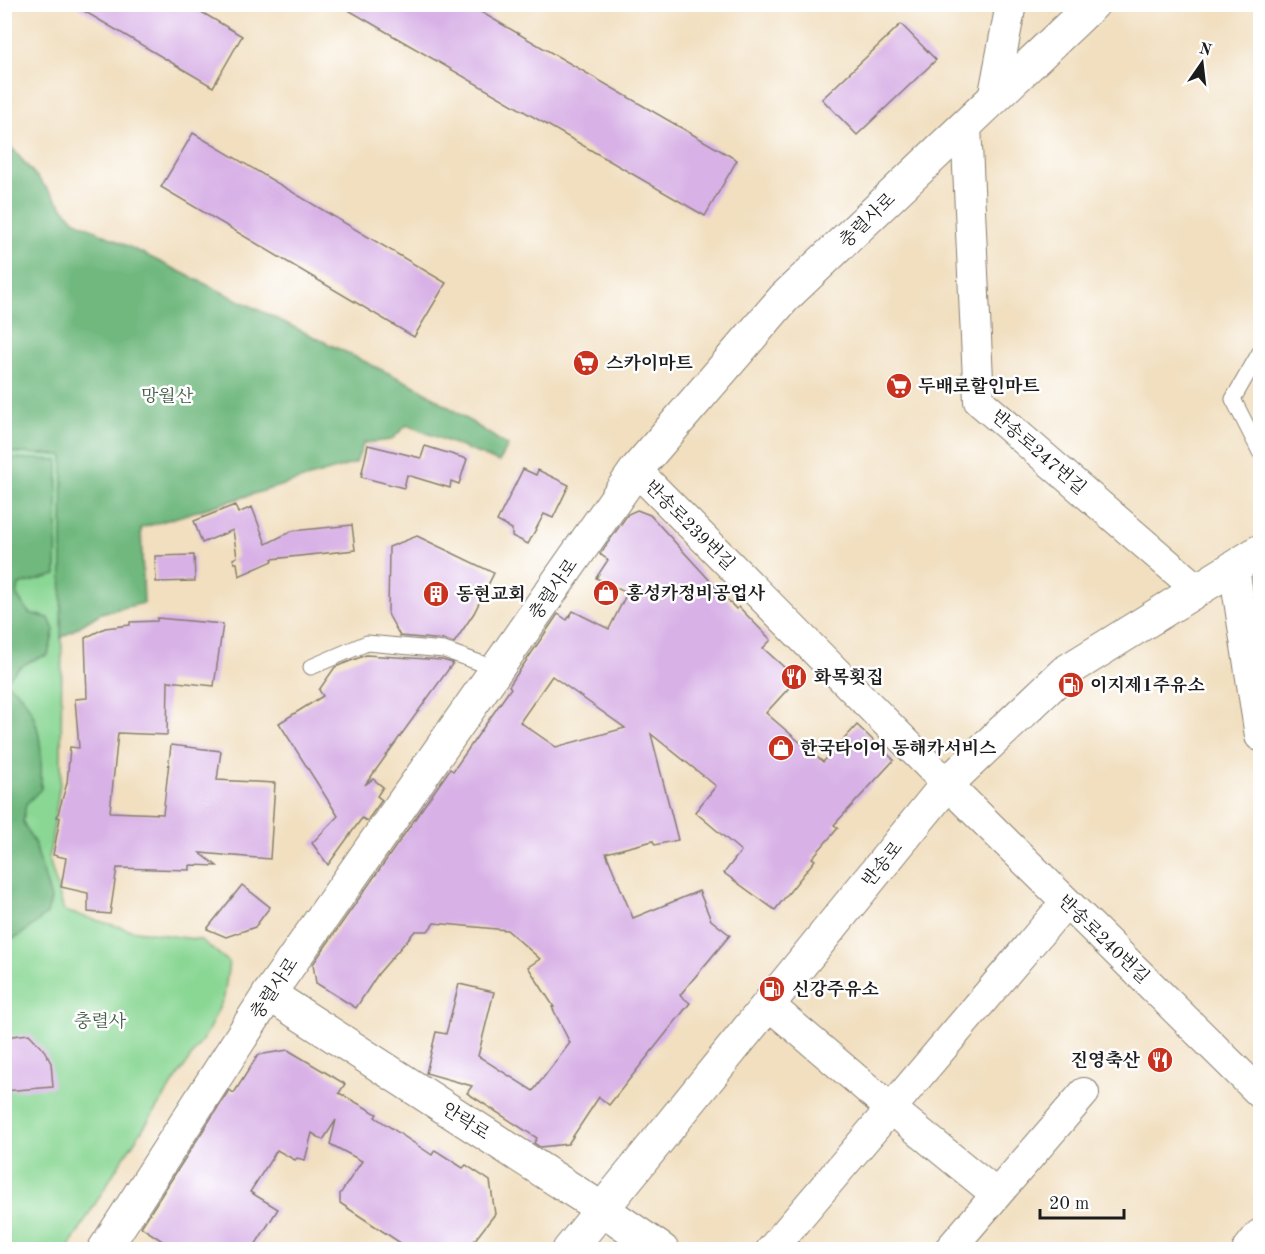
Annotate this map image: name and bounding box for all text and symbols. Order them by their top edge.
north arrow [1172,33,1232,93]
text: N [1197,41,1214,60]
street label: 충렬사로 [835,189,899,251]
supermarket icon: 스카이마트 [571,348,601,378]
place label: 스카이마트 [606,353,694,373]
supermarket icon: 두배로할인마트 [884,371,914,401]
place label: 두배로할인마트 [918,376,1040,396]
park label: 망월산 [141,387,194,406]
street label: 반송로247번길 [988,406,1090,498]
street label: 반송로239번길 [641,476,739,574]
street label: 충렬사로 [525,555,581,623]
shop icon: 홍성카정비공업사 [591,578,621,608]
building icon: 동현교회 [421,579,451,609]
place label: 홍성카정비공업사 [626,583,766,603]
place label: 동현교회 [456,584,526,604]
restaurant icon: 화목횟집 [779,662,809,692]
place label: 화목횟집 [814,667,884,687]
fuel station icon: 이지제1주유소 [1056,670,1086,700]
place label: 이지제1주유소 [1090,675,1205,695]
shop icon: 한국타이어 동해카서비스 [766,733,796,763]
place label: 한국타이어 동해카서비스 [800,738,997,758]
street label: 반송로 [858,837,906,891]
street label: 반송로240번길 [1055,891,1153,987]
street label: 충렬사로 [246,954,302,1022]
fuel station icon: 신강주유소 [757,974,787,1004]
place label: 신강주유소 [792,979,880,999]
park label: 충렬사 [74,1011,127,1031]
restaurant icon: 진영축산 [1145,1045,1175,1075]
place label: 진영축산 [1070,1050,1141,1070]
street label: 안락로 [439,1099,493,1144]
scale bar [1040,1182,1124,1220]
text: 20 m [1049,1195,1089,1213]

